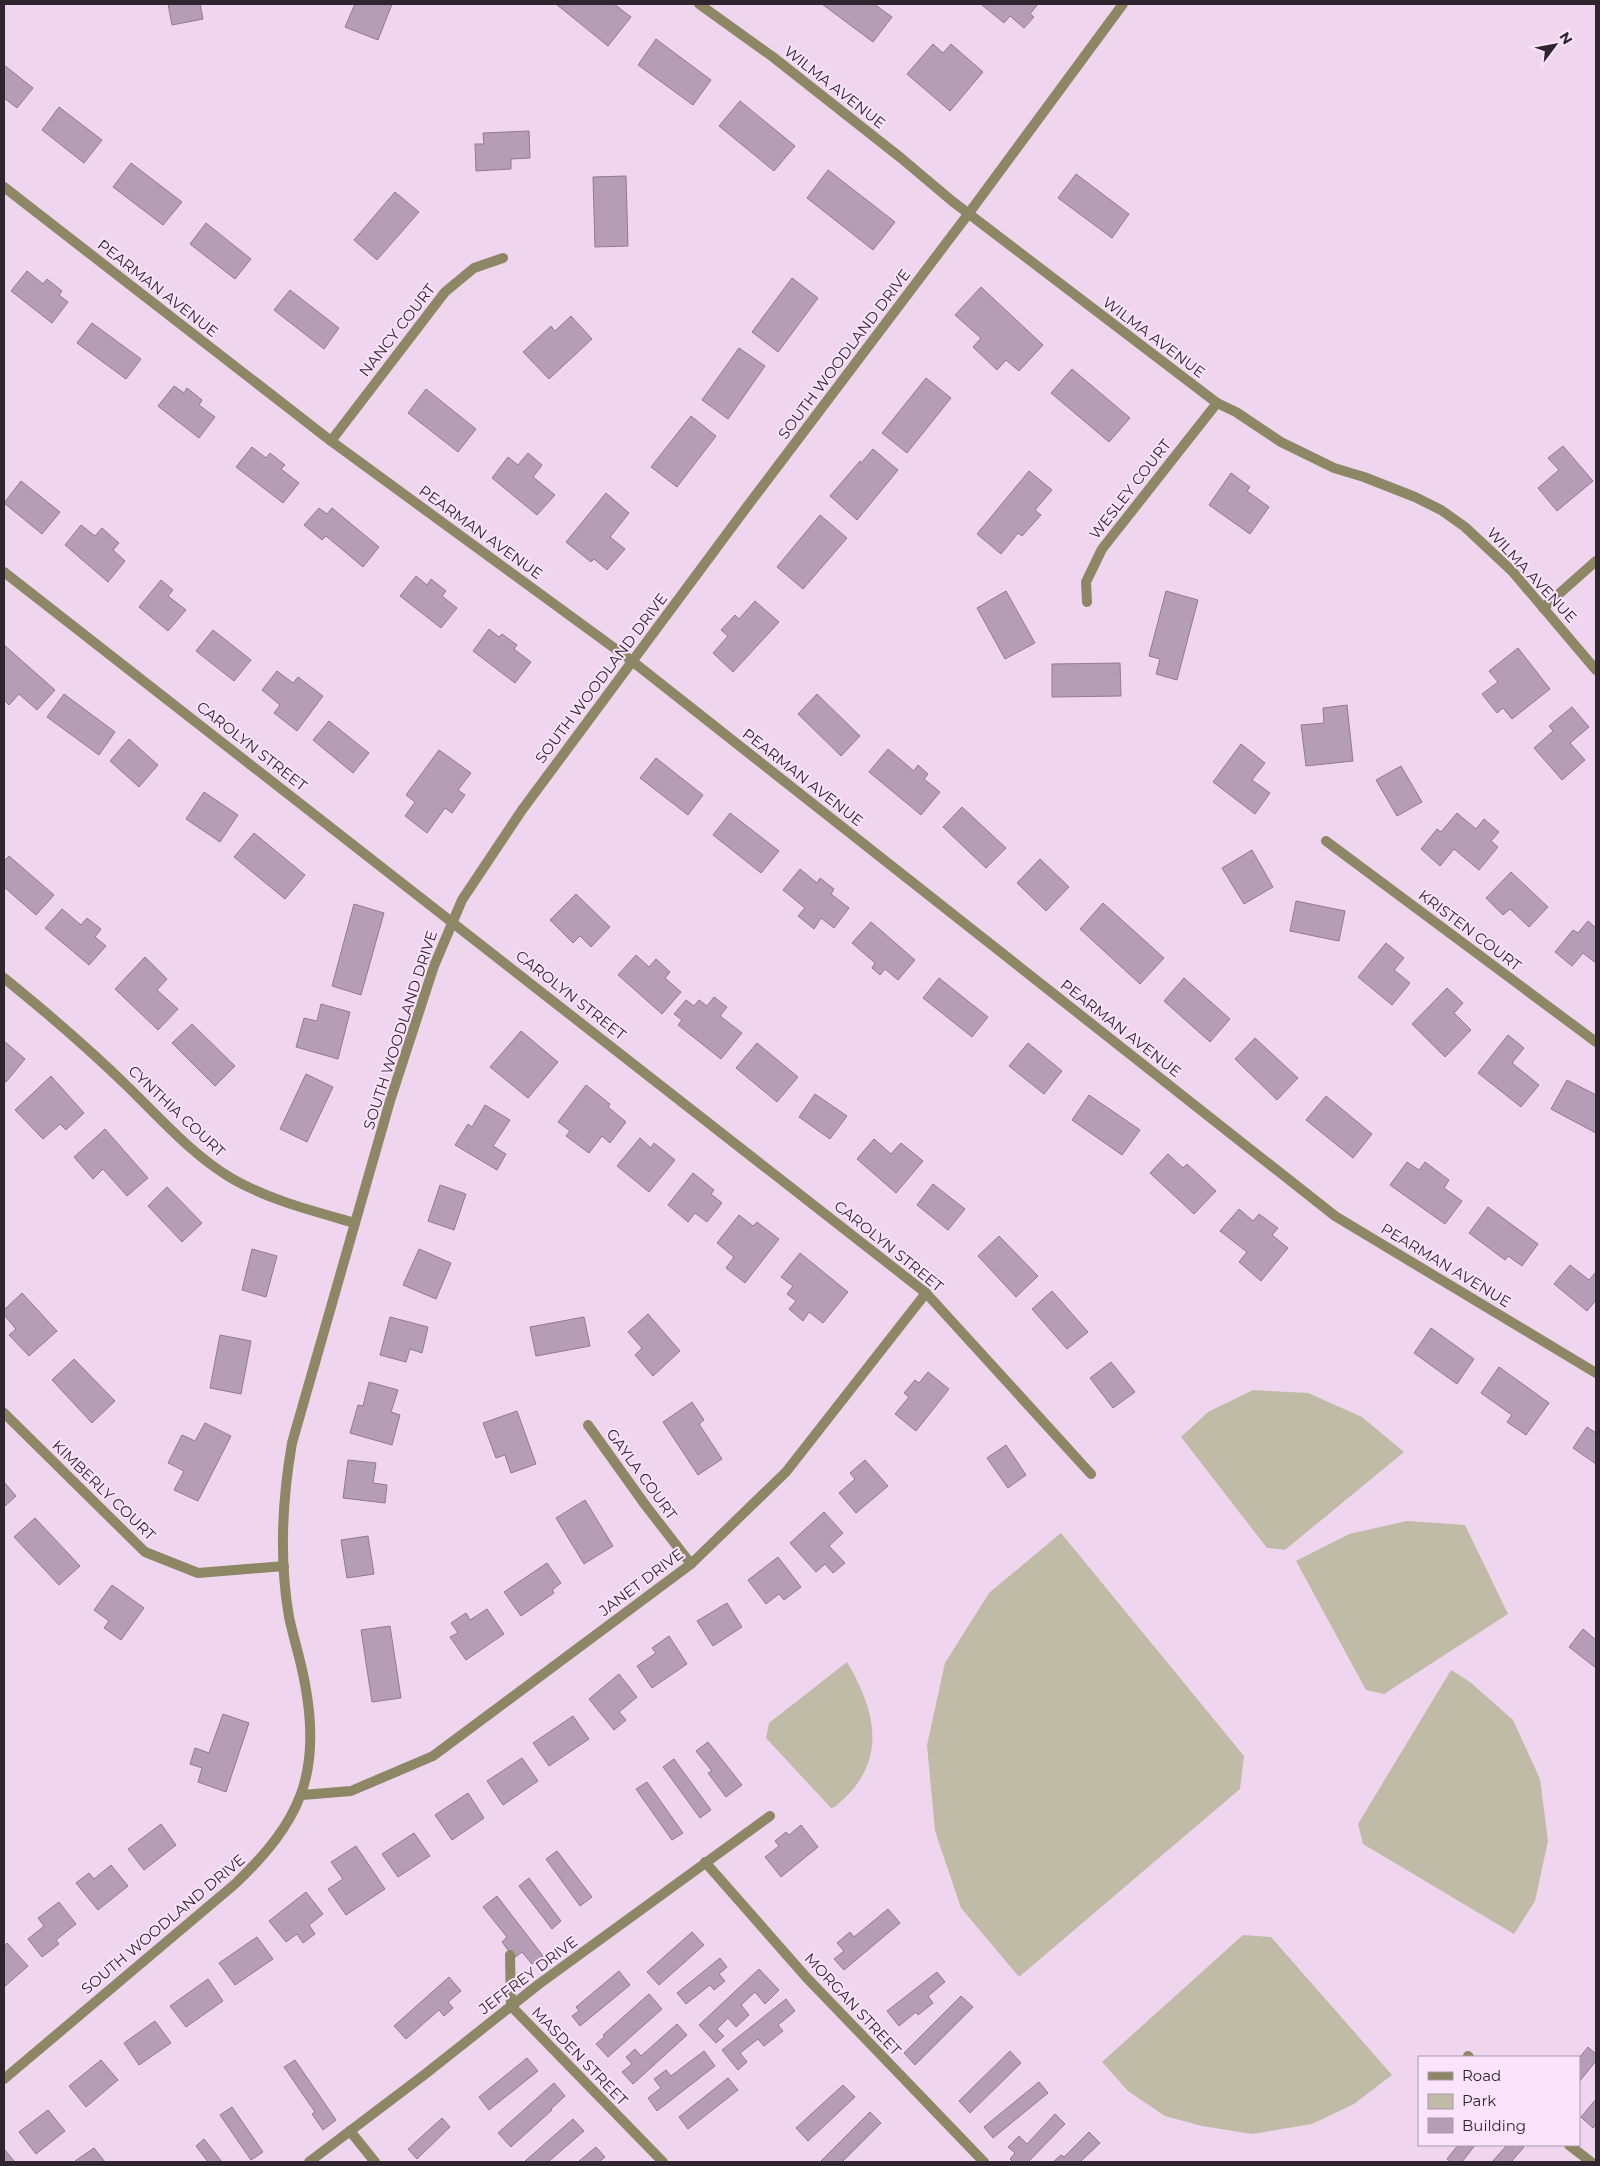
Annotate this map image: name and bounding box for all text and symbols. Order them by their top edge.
north arrow [1530,20,1580,70]
text: N [1555,29,1577,48]
street label: WILMA AVENUE [781,42,889,132]
street label: PEARMAN AVENUE [94,235,222,341]
street label: SOUTH WOODLAND DRIVE [774,265,914,443]
street label: NANCY COURT [355,279,439,380]
street label: WILMA AVENUE [1099,292,1209,382]
street label: WESLEY COURT [1085,435,1175,543]
street label: PEARMAN AVENUE [416,481,546,583]
street label: WILMA AVENUE [1483,523,1581,627]
street label: SOUTH WOODLAND DRIVE [531,589,671,767]
street label: CAROLYN STREET [193,697,311,795]
street label: PEARMAN AVENUE [739,724,867,830]
street label: KRISTEN COURT [1415,885,1525,975]
street label: SOUTH WOODLAND DRIVE [359,928,441,1132]
street label: CAROLYN STREET [512,946,630,1044]
street label: PEARMAN AVENUE [1057,975,1185,1081]
street label: CYNTHIA COURT [125,1061,230,1161]
street label: CAROLYN STREET [831,1196,948,1296]
street label: PEARMAN AVENUE [1378,1219,1514,1311]
street label: GAYLA COURT [602,1425,682,1524]
street label: KIMBERLY COURT [48,1436,160,1545]
street label: JANET DRIVE [594,1544,687,1620]
street label: SOUTH WOODLAND DRIVE [77,1850,249,1998]
street label: JEFFREY DRIVE [474,1932,581,2019]
street label: MORGAN STREET [801,1949,906,2060]
street label: MASDEN STREET [528,2003,632,2110]
legend [1418,2056,1580,2146]
text: Road [1462,2066,1501,2085]
text: Park [1462,2091,1496,2110]
text: Building [1462,2116,1526,2135]

